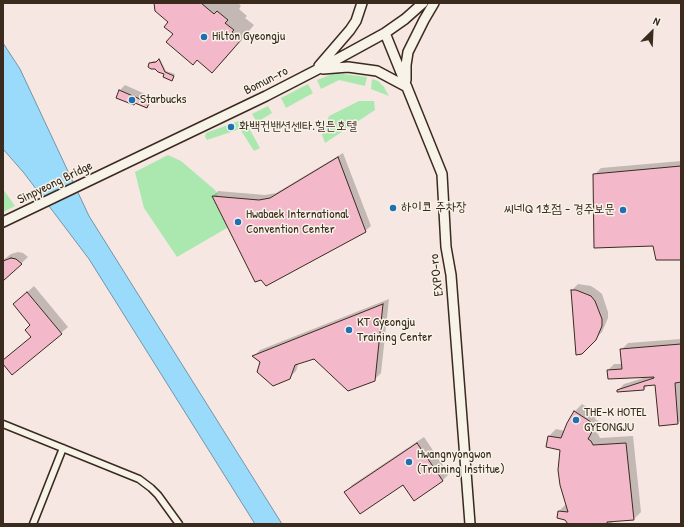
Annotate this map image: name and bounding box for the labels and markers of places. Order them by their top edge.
place label: Hilton Gyeongju [212,29,285,45]
marker: Hilton Gyeongju [199,32,209,42]
place label: Starbucks [140,92,187,108]
marker: Starbucks [127,95,137,105]
place label: 화백컨밴션센타.힐튼호텔 [239,119,357,135]
marker: 화백컨밴션센타.힐튼호텔 [226,122,236,132]
place label: 하이코 주차장 [401,200,467,216]
place label: 씨네Q 1호점 - 경주보문 [504,202,615,218]
marker: 하이코 주차장 [388,203,398,213]
marker: 씨네Q 1호점 - 경주보문 [618,205,628,215]
place label: Hwabaek International Convention Center [246,207,349,238]
marker: Hwabaek International Convention Center [233,217,243,227]
place label: KT Gyeongju Training Center [357,315,432,346]
marker: KT Gyeongju Training Center [344,325,354,335]
place label: THE-K HOTEL GYEONGJU [584,405,647,436]
marker: THE-K HOTEL GYEONGJU [571,415,581,425]
place label: Hwangnyongwon (Training Institue) [417,447,505,478]
marker: Hwangnyongwon (Training Institue) [404,457,414,467]

